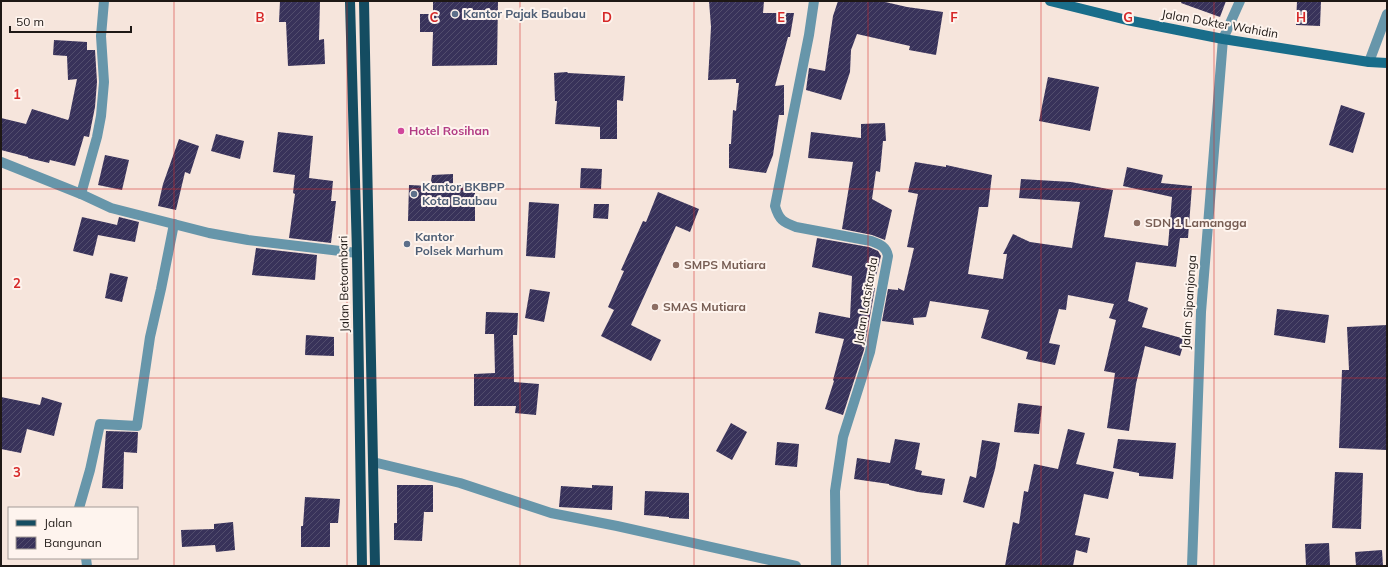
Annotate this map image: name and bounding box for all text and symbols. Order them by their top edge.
place label: Kantor Pajak Baubau [463,6,586,21]
street label: Jalan Dokter Wahidin [1161,6,1280,41]
scale bar [10,8,131,34]
text: B [256,9,265,25]
text: C [430,9,439,25]
marker: Kantor Pajak Baubau [450,9,460,19]
text: D [602,9,612,25]
text: E [777,9,785,25]
text: F [950,9,958,25]
text: G [1123,9,1133,25]
text: H [1296,9,1306,25]
text: 50 m [16,14,44,29]
text: 1 [13,86,21,102]
place label: Hotel Rosihan [409,123,489,138]
marker: Hotel Rosihan [396,126,406,136]
place label: Kantor BKBPP Kota Baubau [422,179,505,208]
marker: Kantor BKBPP Kota Baubau [409,189,419,199]
place label: SDN 1 Lamangga [1145,215,1247,230]
marker: SDN 1 Lamangga [1132,218,1142,228]
place label: Kantor Polsek Marhum [415,229,503,258]
street label: Jalan Betoambari [335,236,352,332]
marker: Kantor Polsek Marhum [402,239,412,249]
street label: Jalan Sipanjonga [1178,254,1199,350]
street label: Jalan Latsitarda [850,256,881,346]
place label: SMPS Mutiara [684,257,766,272]
marker: SMPS Mutiara [671,260,681,270]
text: 2 [13,275,21,291]
place label: SMAS Mutiara [663,299,746,314]
marker: SMAS Mutiara [650,302,660,312]
text: 3 [13,464,21,480]
legend [8,507,138,559]
text: Jalan [44,515,72,530]
text: Bangunan [44,535,102,550]

